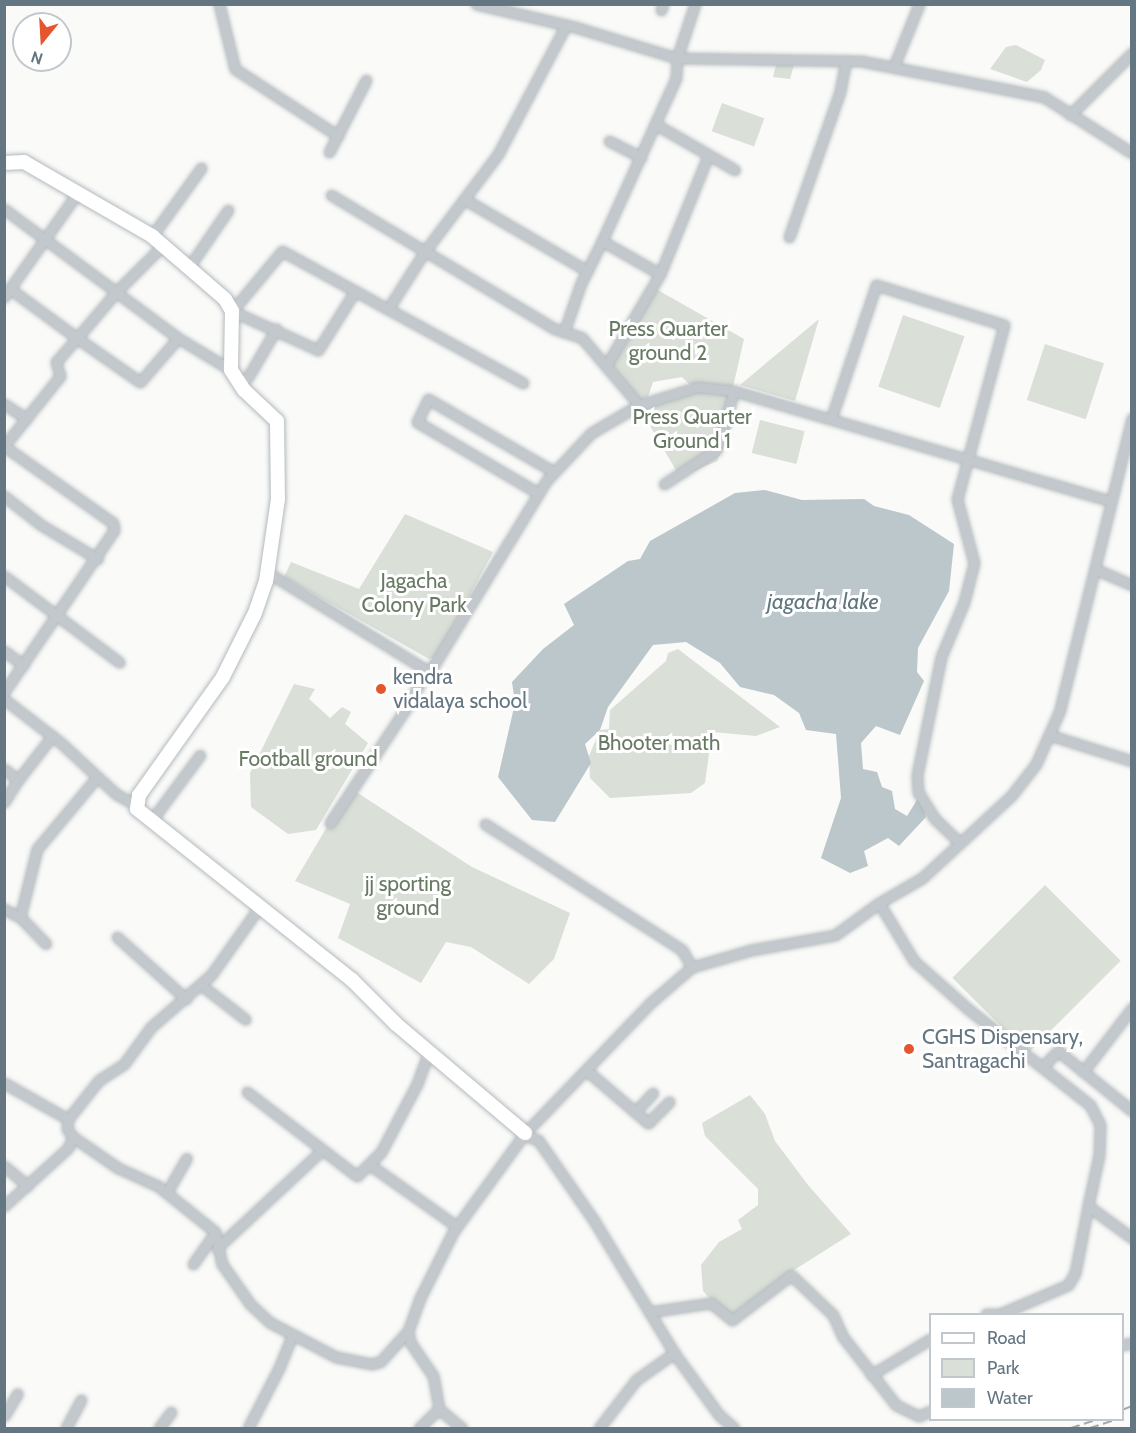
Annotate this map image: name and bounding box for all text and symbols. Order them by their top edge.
north arrow [12,12,72,72]
text: N [29,47,45,68]
park label: Press Quarter ground 2 [608,316,728,366]
park label: Press Quarter Ground 1 [632,404,752,454]
park label: Jagacha Colony Park [361,568,467,618]
water label: jagacha lake [767,589,879,615]
place label: kendra vidalaya school [393,664,527,714]
marker: kendra vidalaya school [374,682,388,696]
park label: Bhooter math [598,730,720,756]
park label: Football ground [238,746,378,772]
park label: jj sporting ground [365,871,451,921]
place label: CGHS Dispensary, Santragachi [922,1024,1083,1074]
marker: CGHS Dispensary, Santragachi [900,1040,918,1058]
legend [929,1313,1124,1421]
text: Road [987,1327,1026,1349]
text: Park [987,1357,1019,1379]
text: Water [987,1387,1033,1409]

